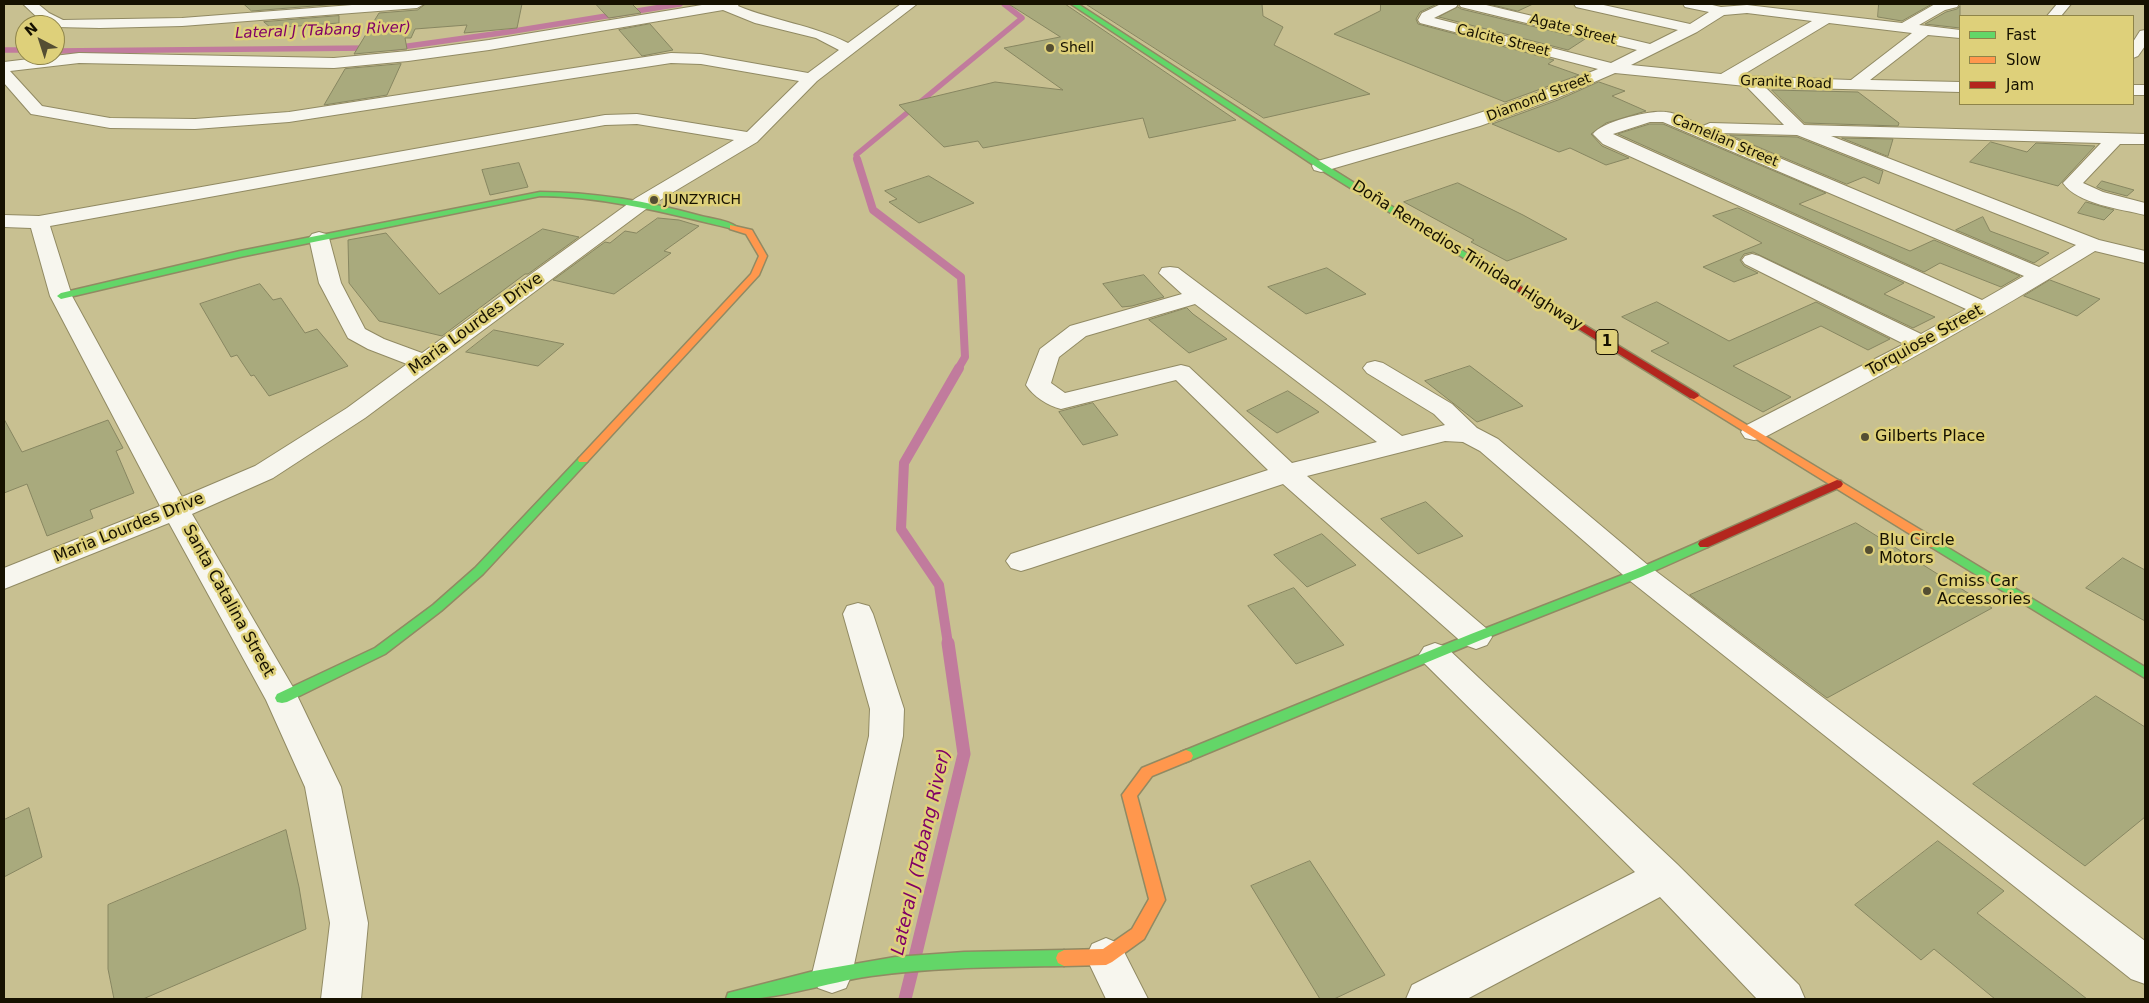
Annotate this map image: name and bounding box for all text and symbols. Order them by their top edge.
street label: Agate Street [1528,11,1618,49]
north arrow [15,15,65,65]
legend [1959,15,2134,105]
text: N [21,19,41,39]
water label: Lateral J (Tabang River) [235,19,411,43]
street label: Calcite Street [1455,21,1551,61]
text: Fast [2006,26,2036,44]
place label: Shell [1060,40,1094,56]
marker: Shell [1044,42,1056,54]
text: Slow [2006,51,2041,69]
street label: Diamond Street [1485,70,1593,126]
street label: Granite Road [1740,73,1832,93]
text: Jam [2006,76,2034,94]
street label: Carnelian Street [1669,111,1781,171]
street label: Doña Remedios Trinidad Highway [1348,177,1586,335]
place label: JUNZYRICH [664,192,741,208]
marker: JUNZYRICH [648,194,660,206]
street label: Maria Lourdes Drive [405,269,547,379]
street label: Torquiose Street [1864,301,1986,381]
road number: 1 [1596,330,1618,354]
place label: Gilberts Place [1875,427,1985,447]
marker: Gilberts Place [1859,431,1871,443]
street label: Maria Lourdes Drive [51,489,207,567]
street label: Santa Catalina Street [178,522,278,680]
place label: Blu Circle Motors [1879,531,1955,569]
marker: Blu Circle Motors [1863,544,1875,556]
place label: Cmiss Car Accessories [1937,572,2031,610]
marker: Cmiss Car Accessories [1921,585,1933,597]
water label: Lateral J (Tabang River) [888,747,956,957]

